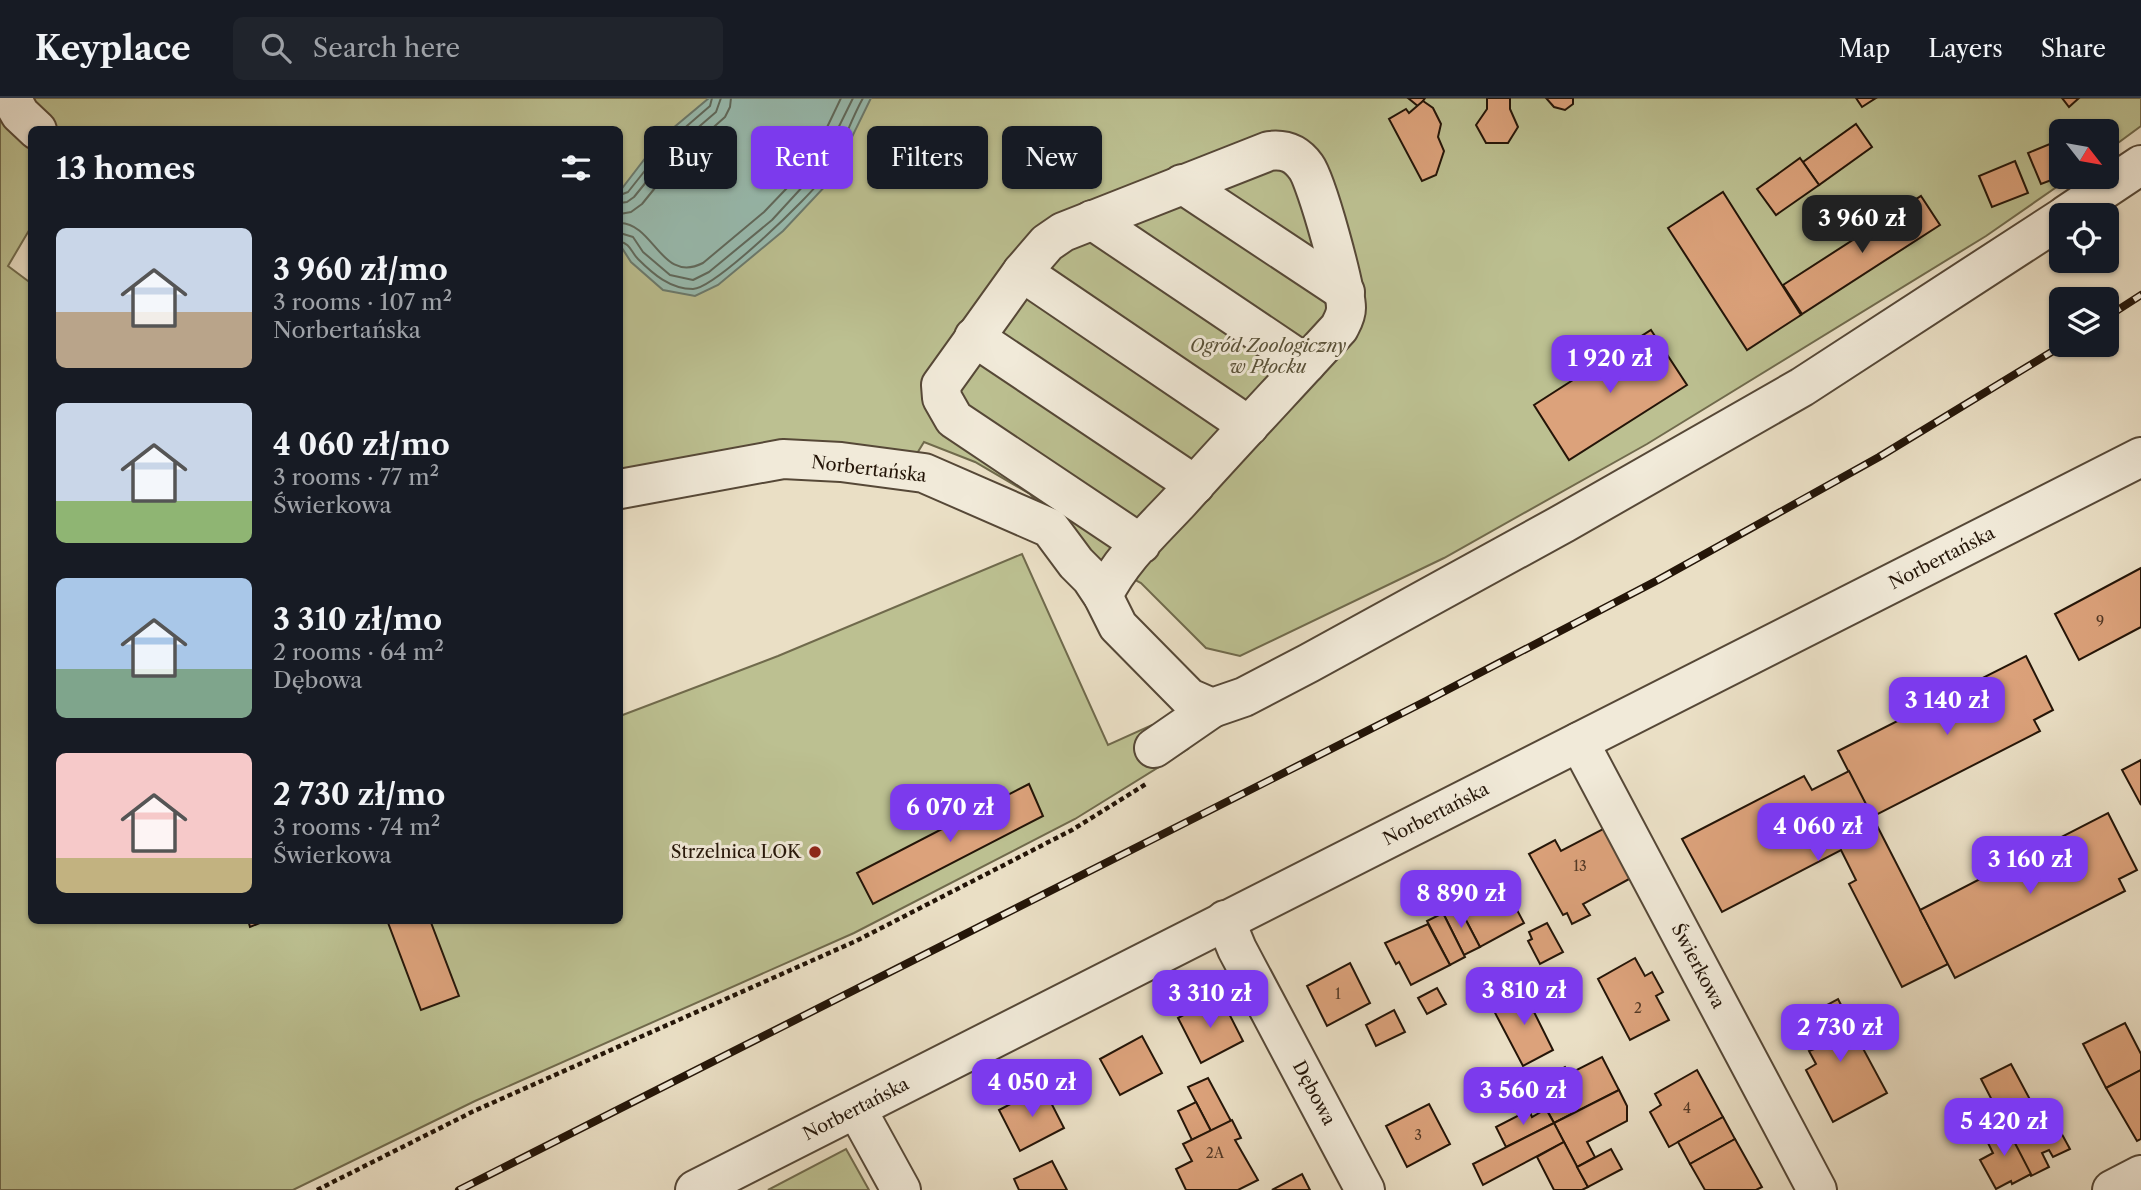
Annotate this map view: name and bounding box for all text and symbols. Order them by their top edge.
search box [233,17,723,80]
text: Keyplace [35,28,191,69]
icon: search [257,29,295,67]
text: Search here [313,32,460,64]
text: Map [1839,34,1890,63]
text: Layers [1928,34,2003,63]
text: Share [2041,34,2106,63]
north arrow [2049,119,2119,189]
map controls [2049,119,2119,357]
chip: Buy [644,126,737,189]
chip: Rent [751,126,853,189]
chip: Filters [867,126,988,189]
chip: New [1002,126,1102,189]
icon: filters [557,149,595,187]
text: 13 homes [56,150,195,187]
pin: 3 960 zł [1790,195,1934,255]
button: locate [2049,203,2119,273]
text: 3 960 zł [1818,204,1906,232]
text: 3 960 zł/mo [273,251,448,288]
icon: home [112,256,196,340]
button: layers [2049,287,2119,357]
text: 3 rooms · 107 m² [273,288,452,316]
text: Norbertańska [273,316,421,344]
park label: Ogród Zoologiczny w Płocku [1190,335,1346,378]
pin: 1 920 zł [1538,336,1682,395]
text: 1 920 zł [1567,344,1653,372]
text: 4 060 zł/mo [273,426,450,463]
icon: home [112,431,196,515]
street label: Norbertańska [810,451,928,487]
text: 3 rooms · 77 m² [273,463,439,491]
text: Świerkowa [273,491,392,519]
street label: Norbertańska [1885,522,1999,594]
text: 3 310 zł/mo [273,601,442,638]
icon: home [112,606,196,690]
house number: 9 [2096,612,2104,630]
text: 2 rooms · 64 m² [273,638,444,666]
text: Dębowa [273,666,362,694]
pin: 3 140 zł [1875,678,2019,737]
text: 3 140 zł [1905,686,1989,714]
text: 2 730 zł/mo [273,776,445,813]
street label: Norbertańska [1379,778,1493,850]
icon: home [112,781,196,865]
pin: 6 070 zł [878,784,1022,844]
text: 6 070 zł [906,793,994,821]
pin: 4 060 zł [1746,804,1890,863]
text: 4 060 zł [1773,812,1863,840]
text: 3 rooms · 74 m² [273,813,440,841]
pin: 3 160 zł [1958,836,2102,896]
text: Świerkowa [273,841,392,869]
place label: Strzelnica LOK [671,841,802,863]
marker: Strzelnica LOK [807,844,823,860]
text: 3 160 zł [1988,845,2072,873]
house number: 13 [1573,857,1587,875]
pin: 8 890 zł [1389,870,1533,930]
text: 8 890 zł [1416,879,1506,907]
street label: Świerkowa [1667,919,1731,1013]
pin: 3 810 zł [1452,968,1596,1027]
pin: 3 310 zł [1138,970,1282,1030]
text: 3 810 zł [1482,976,1566,1004]
text: 3 310 zł [1168,979,1252,1007]
house number: 1 [1335,985,1341,1003]
house number: 2 [1634,999,1642,1017]
pin: 2 730 zł [1768,1004,1912,1064]
text: 2 730 zł [1797,1013,1883,1041]
street label: Dębowa [1288,1057,1340,1129]
pin: 4 050 zł [960,1060,1104,1119]
text: 4 050 zł [988,1068,1076,1096]
pin: 3 560 zł [1451,1068,1595,1127]
street label: Norbertańska [799,1073,913,1145]
text: 3 560 zł [1480,1076,1566,1104]
pin: 5 420 zł [1932,1098,2076,1158]
house number: 4 [1683,1099,1691,1117]
text: 5 420 zł [1960,1107,2048,1135]
house number: 3 [1414,1126,1422,1144]
house number: 2A [1206,1144,1225,1162]

